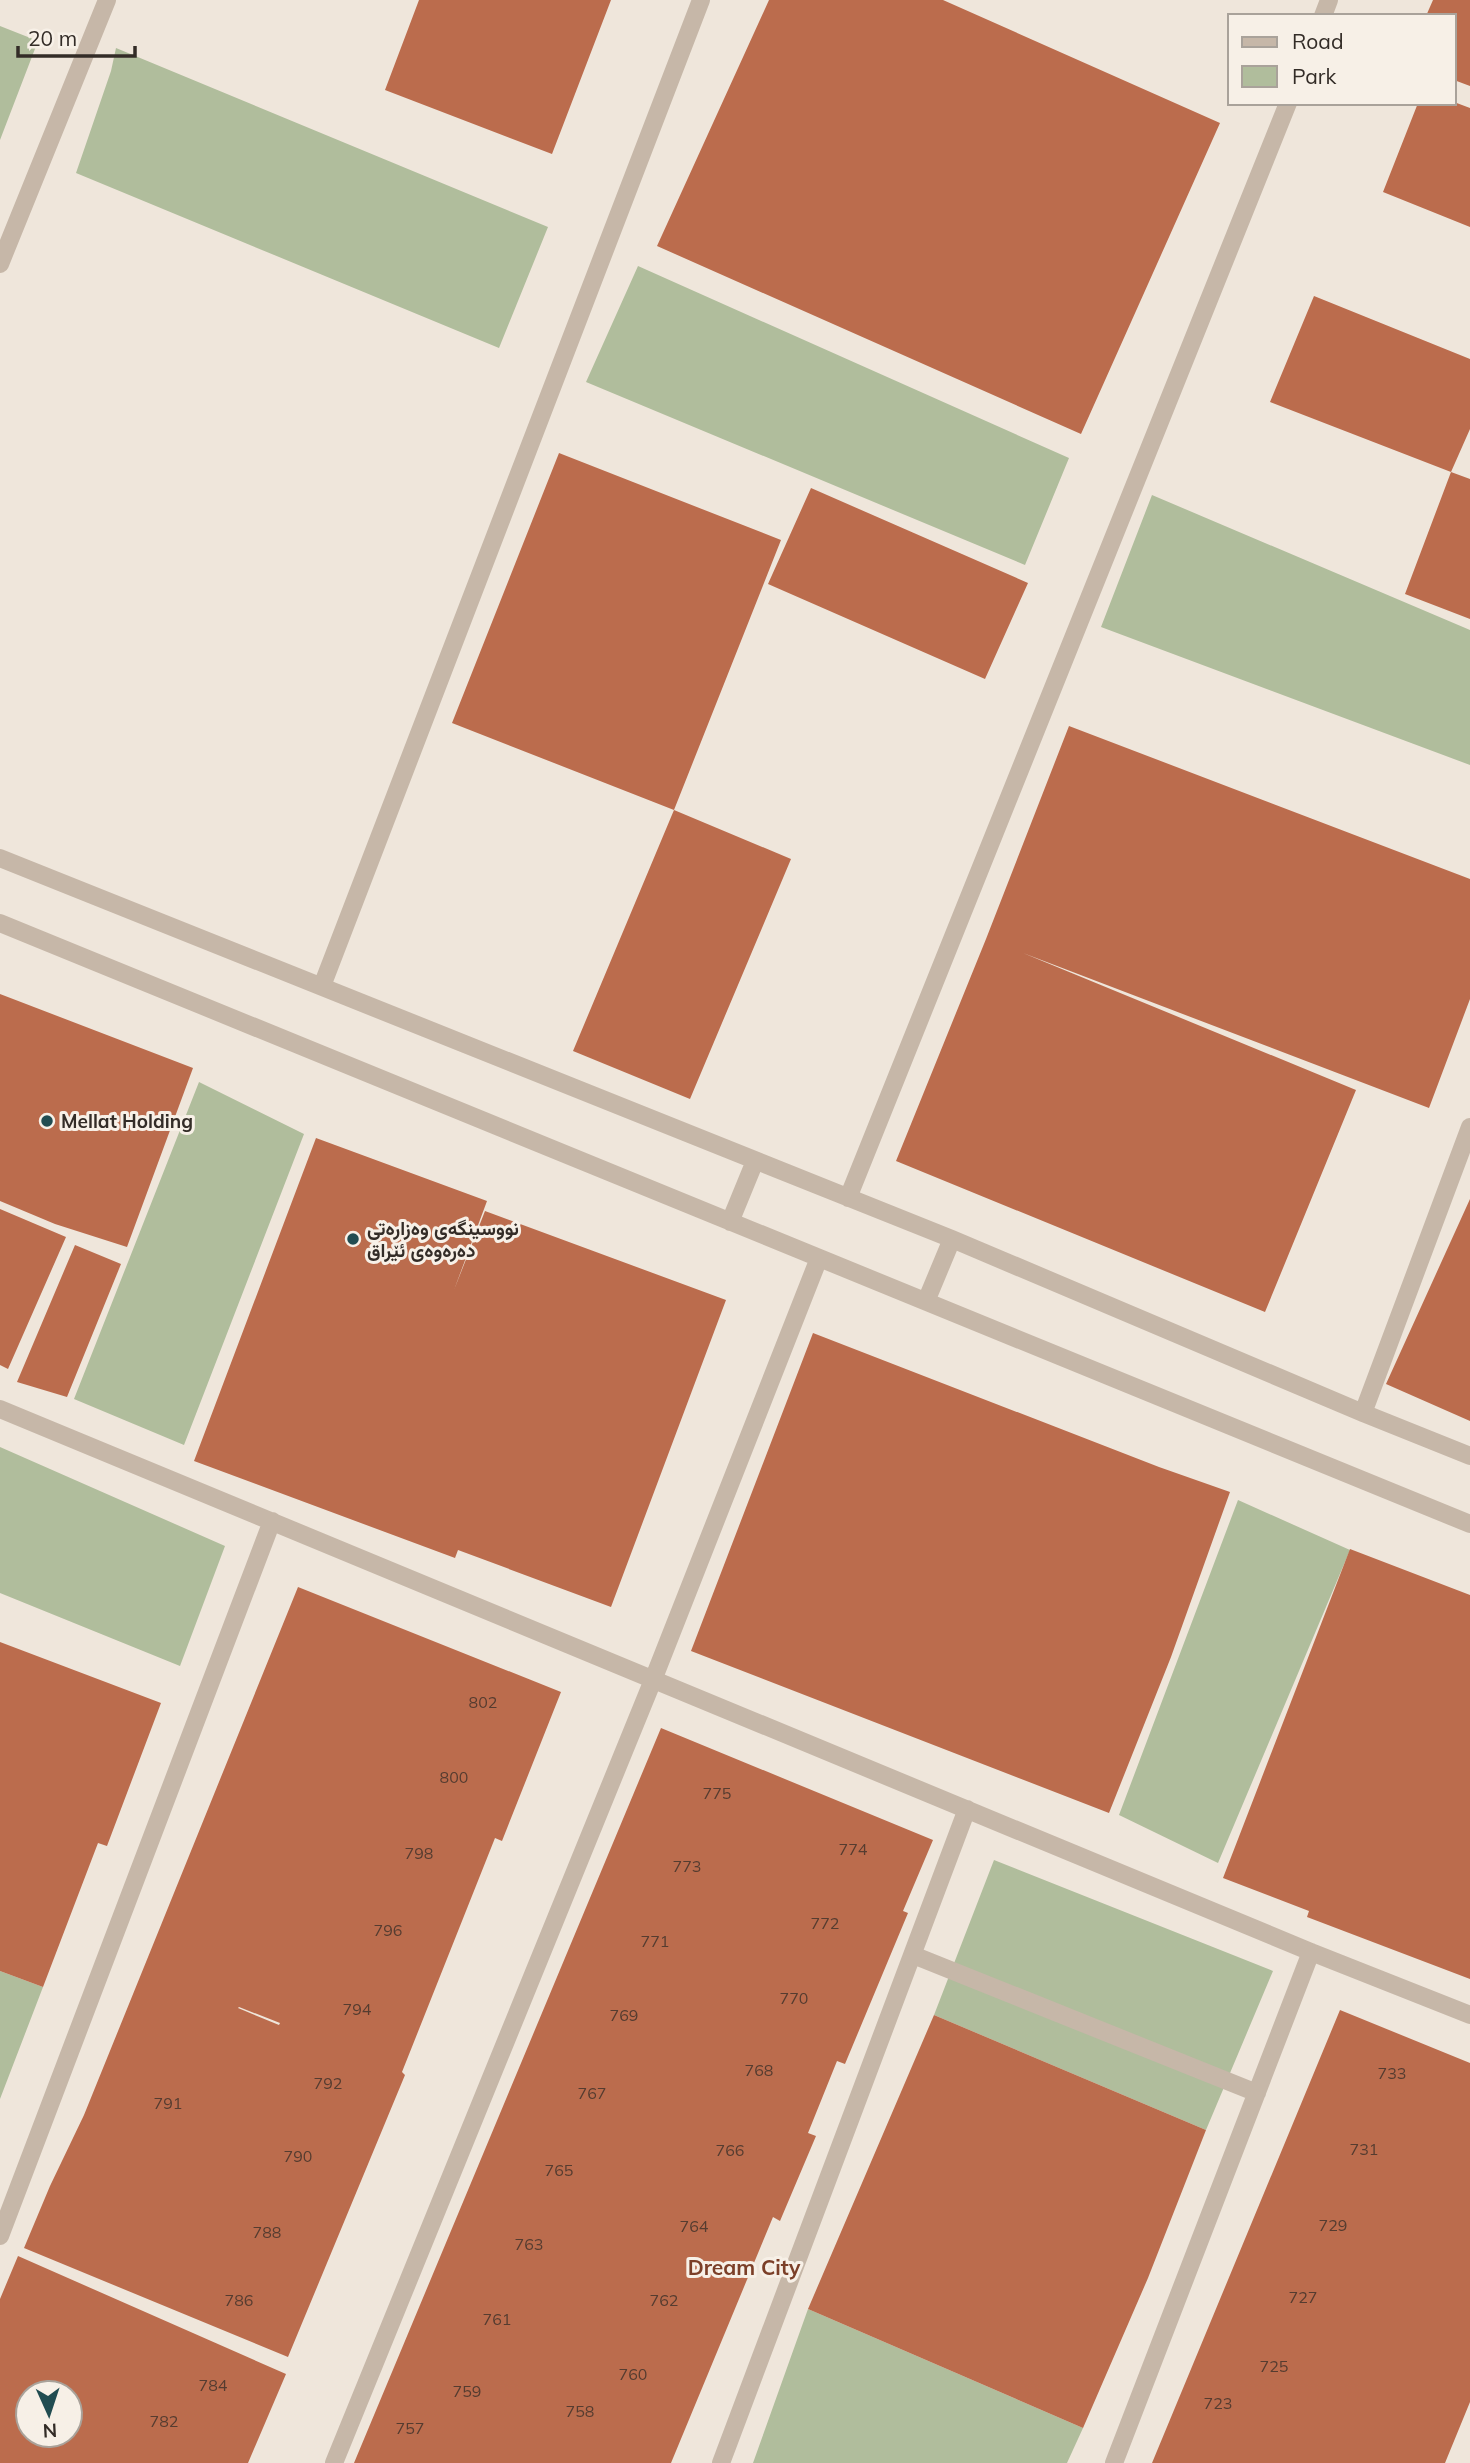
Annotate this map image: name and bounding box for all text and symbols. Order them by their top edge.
scale bar [18,14,135,58]
legend [1228,14,1456,105]
text: 20 m [28,25,77,51]
text: Road [1292,28,1343,54]
text: Park [1292,63,1336,89]
place label: Mellat Holding [61,1109,193,1133]
marker: Mellat Holding [39,1113,55,1129]
place label: نووسینگەی وەزارەتی دەرەوەی ئێراق [367,1216,519,1263]
marker: نووسینگەی وەزارەتی دەرەوەی ئێراق [345,1231,361,1247]
house number: 802 [469,1692,497,1712]
house number: 800 [440,1767,468,1787]
house number: 775 [703,1783,731,1803]
house number: 774 [839,1839,868,1859]
house number: 798 [405,1843,433,1863]
house number: 773 [673,1856,701,1876]
house number: 772 [811,1913,839,1933]
house number: 796 [374,1920,402,1940]
house number: 771 [641,1931,669,1951]
house number: 770 [780,1988,808,2008]
house number: 794 [343,1999,372,2019]
house number: 769 [610,2005,638,2025]
house number: 768 [745,2060,773,2080]
house number: 733 [1378,2063,1406,2083]
house number: 792 [314,2073,342,2093]
house number: 767 [578,2083,606,2103]
house number: 791 [154,2093,182,2113]
house number: 731 [1350,2139,1378,2159]
house number: 766 [716,2140,744,2160]
house number: 790 [284,2146,312,2166]
house number: 765 [545,2160,573,2180]
house number: 729 [1319,2215,1347,2235]
house number: 764 [680,2216,709,2236]
house number: 788 [253,2222,281,2242]
house number: 763 [515,2234,543,2254]
district label: Dream City [688,2254,801,2280]
house number: 727 [1289,2287,1317,2307]
house number: 786 [225,2290,253,2310]
house number: 762 [650,2290,678,2310]
house number: 761 [483,2309,511,2329]
house number: 725 [1260,2356,1288,2376]
house number: 760 [619,2364,647,2384]
house number: 784 [199,2375,228,2395]
north arrow [14,2379,84,2449]
house number: 759 [453,2381,481,2401]
house number: 723 [1204,2393,1232,2413]
house number: 758 [566,2401,594,2421]
house number: 782 [150,2411,178,2431]
house number: 757 [396,2418,424,2438]
text: N [42,2419,58,2443]

